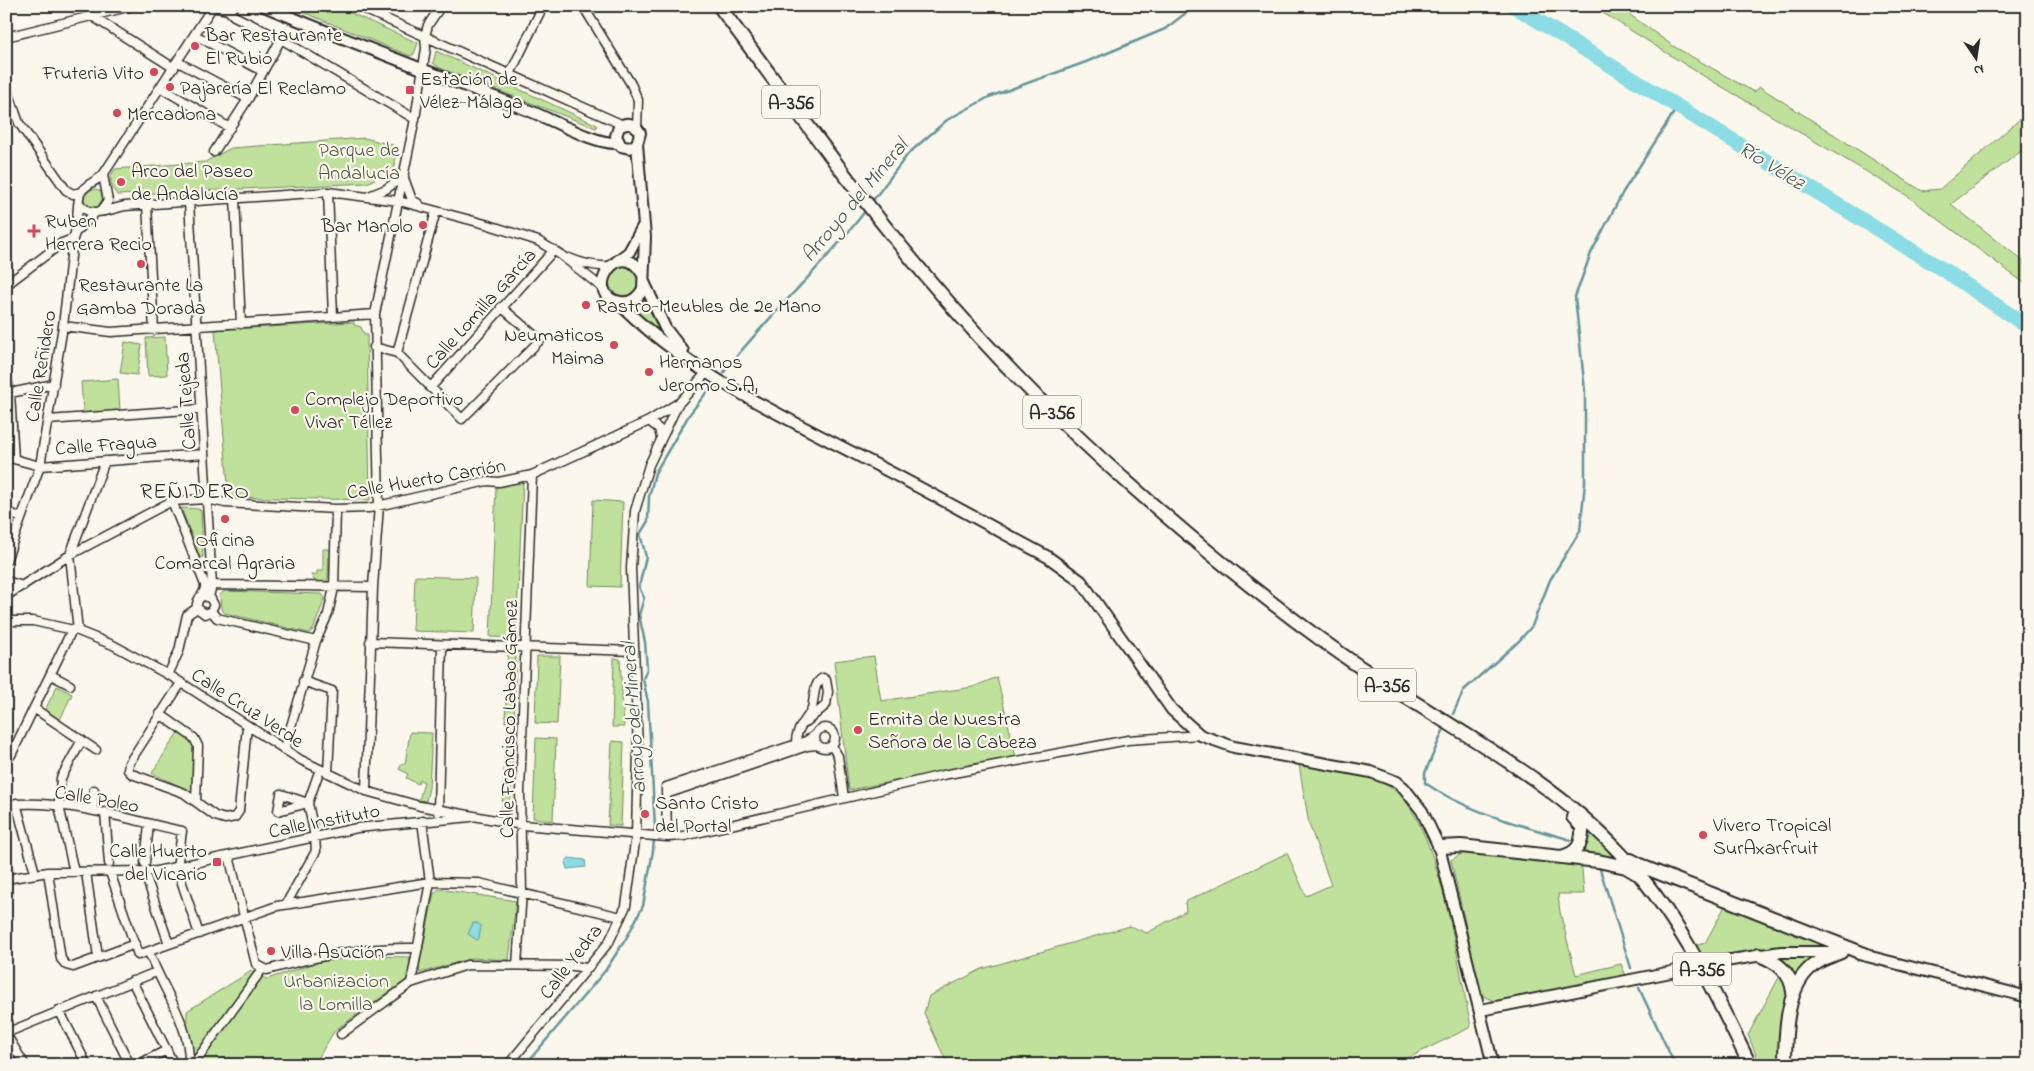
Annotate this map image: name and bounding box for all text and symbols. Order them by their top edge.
place label: Bar Restaurante El Rubio [204,22,342,74]
north arrow [1952,32,2002,82]
marker: Bar Restaurante El Rubio [189,40,201,52]
text: N [1972,58,1986,80]
place label: Fruteria Vito [42,60,144,89]
marker: Fruteria Vito [148,66,160,78]
place label: Estación de Vélez-Málaga [419,66,523,119]
place label: Pajarería El Reclamo [180,75,346,104]
marker: Pajarería El Reclamo [164,81,176,93]
marker: Estación de Vélez-Málaga [404,84,416,96]
road number: A-356 [762,85,820,118]
place label: Mercadona [127,101,216,130]
marker: Mercadona [111,107,123,119]
water label: Arroyo del Mineral [795,131,918,270]
water label: Río Vélez [1732,135,1811,199]
park label: Parque de Andalucía [318,137,400,189]
place label: Arco del Paseo de Andalucía [131,158,253,210]
marker: Arco del Paseo de Andalucía [115,176,127,188]
place label: Ruben Herrera Recio [45,208,152,260]
place label: Bar Manolo [320,213,413,242]
marker: Bar Manolo [417,219,429,231]
marker: Ruben Herrera Recio [27,224,41,238]
street label: Calle Lomilla García [419,242,544,377]
marker: Restaurante La Gamba Dorada [135,258,147,270]
place label: Restaurante La Gamba Dorada [76,272,206,324]
place label: Rastro-Meubles de 2e Mano [596,293,821,322]
marker: Rastro-Meubles de 2e Mano [580,299,592,311]
street label: Calle Reñidero [19,308,66,424]
place label: Neumaticos Maima [504,322,604,374]
marker: Neumaticos Maima [608,339,620,351]
place label: Hermanos Jeromo S.A, [659,349,758,401]
street label: Calle Tejeda [170,351,205,451]
marker: Hermanos Jeromo S.A, [643,366,655,378]
place label: Complejo Deportivo Vivar Téllez [304,386,463,438]
road number: A-356 [1023,396,1081,428]
marker: Complejo Deportivo Vivar Téllez [289,404,301,416]
street label: Calle Fragua [54,428,158,466]
street label: Calle Huerto Carrión [345,452,508,509]
district label: REÑIDERO [140,477,250,509]
marker: Oficina Comarcal Agraria [219,513,231,525]
place label: Oficina Comarcal Agraria [155,527,295,580]
street label: Calle Francisco Labao Gámez [494,599,527,838]
water label: arroyo del Mineral [615,639,655,794]
street label: Calle Cruz Verde [185,662,309,756]
road number: A-356 [1358,668,1416,702]
place label: Ermita de Nuestra Señora de la Cabeza [868,706,1037,758]
marker: Ermita de Nuestra Señora de la Cabeza [852,724,864,736]
street label: Calle Poleo [52,779,141,822]
place label: Santo Cristo del Portal [655,790,759,842]
street label: Calle Instituto [266,797,383,847]
marker: Santo Cristo del Portal [639,808,651,820]
place label: Vivero Tropical SurAxarfruit [1712,812,1831,864]
marker: Vivero Tropical SurAxarfruit [1697,829,1709,841]
place label: Calle Huerto del Vicario [109,838,207,890]
marker: Calle Huerto del Vicario [211,856,223,868]
street label: Calle Yedra [533,919,611,1006]
place label: Villa Asución [280,939,384,968]
marker: Villa Asución [265,945,277,957]
road number: A-356 [1673,952,1731,986]
park label: Urbanizacion la Lomilla [283,968,389,1020]

